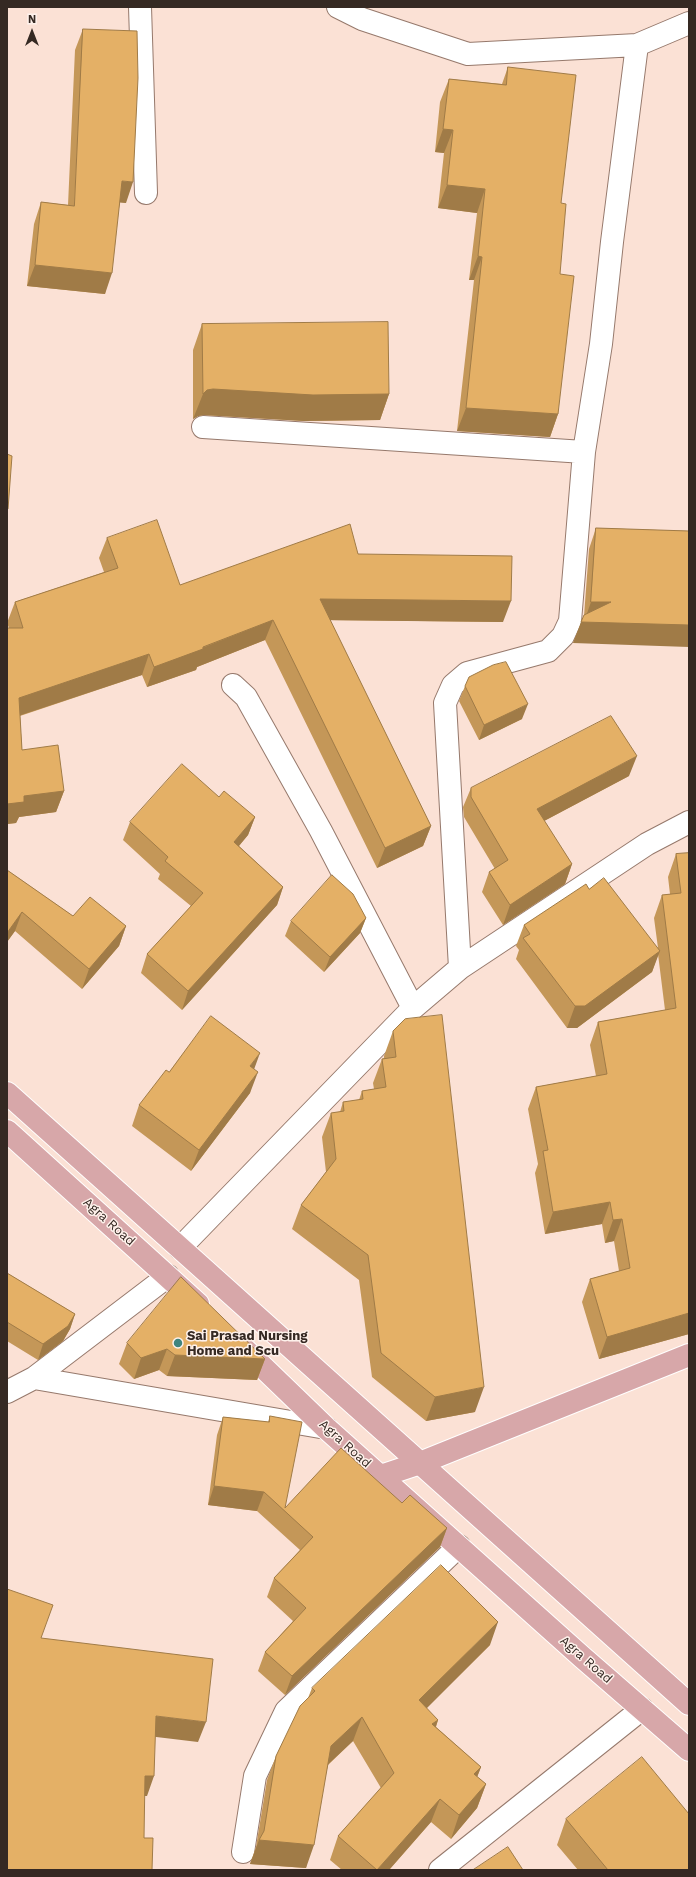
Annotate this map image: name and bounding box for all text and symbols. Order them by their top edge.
north arrow [12,12,52,52]
text: N [28,13,36,26]
street label: Agra Road [80,1195,138,1249]
place label: Sai Prasad Nursing Home and Scu [187,1328,308,1359]
marker: Sai Prasad Nursing Home and Scu [172,1337,184,1349]
street label: Agra Road [316,1417,374,1471]
street label: Agra Road [557,1633,615,1687]

